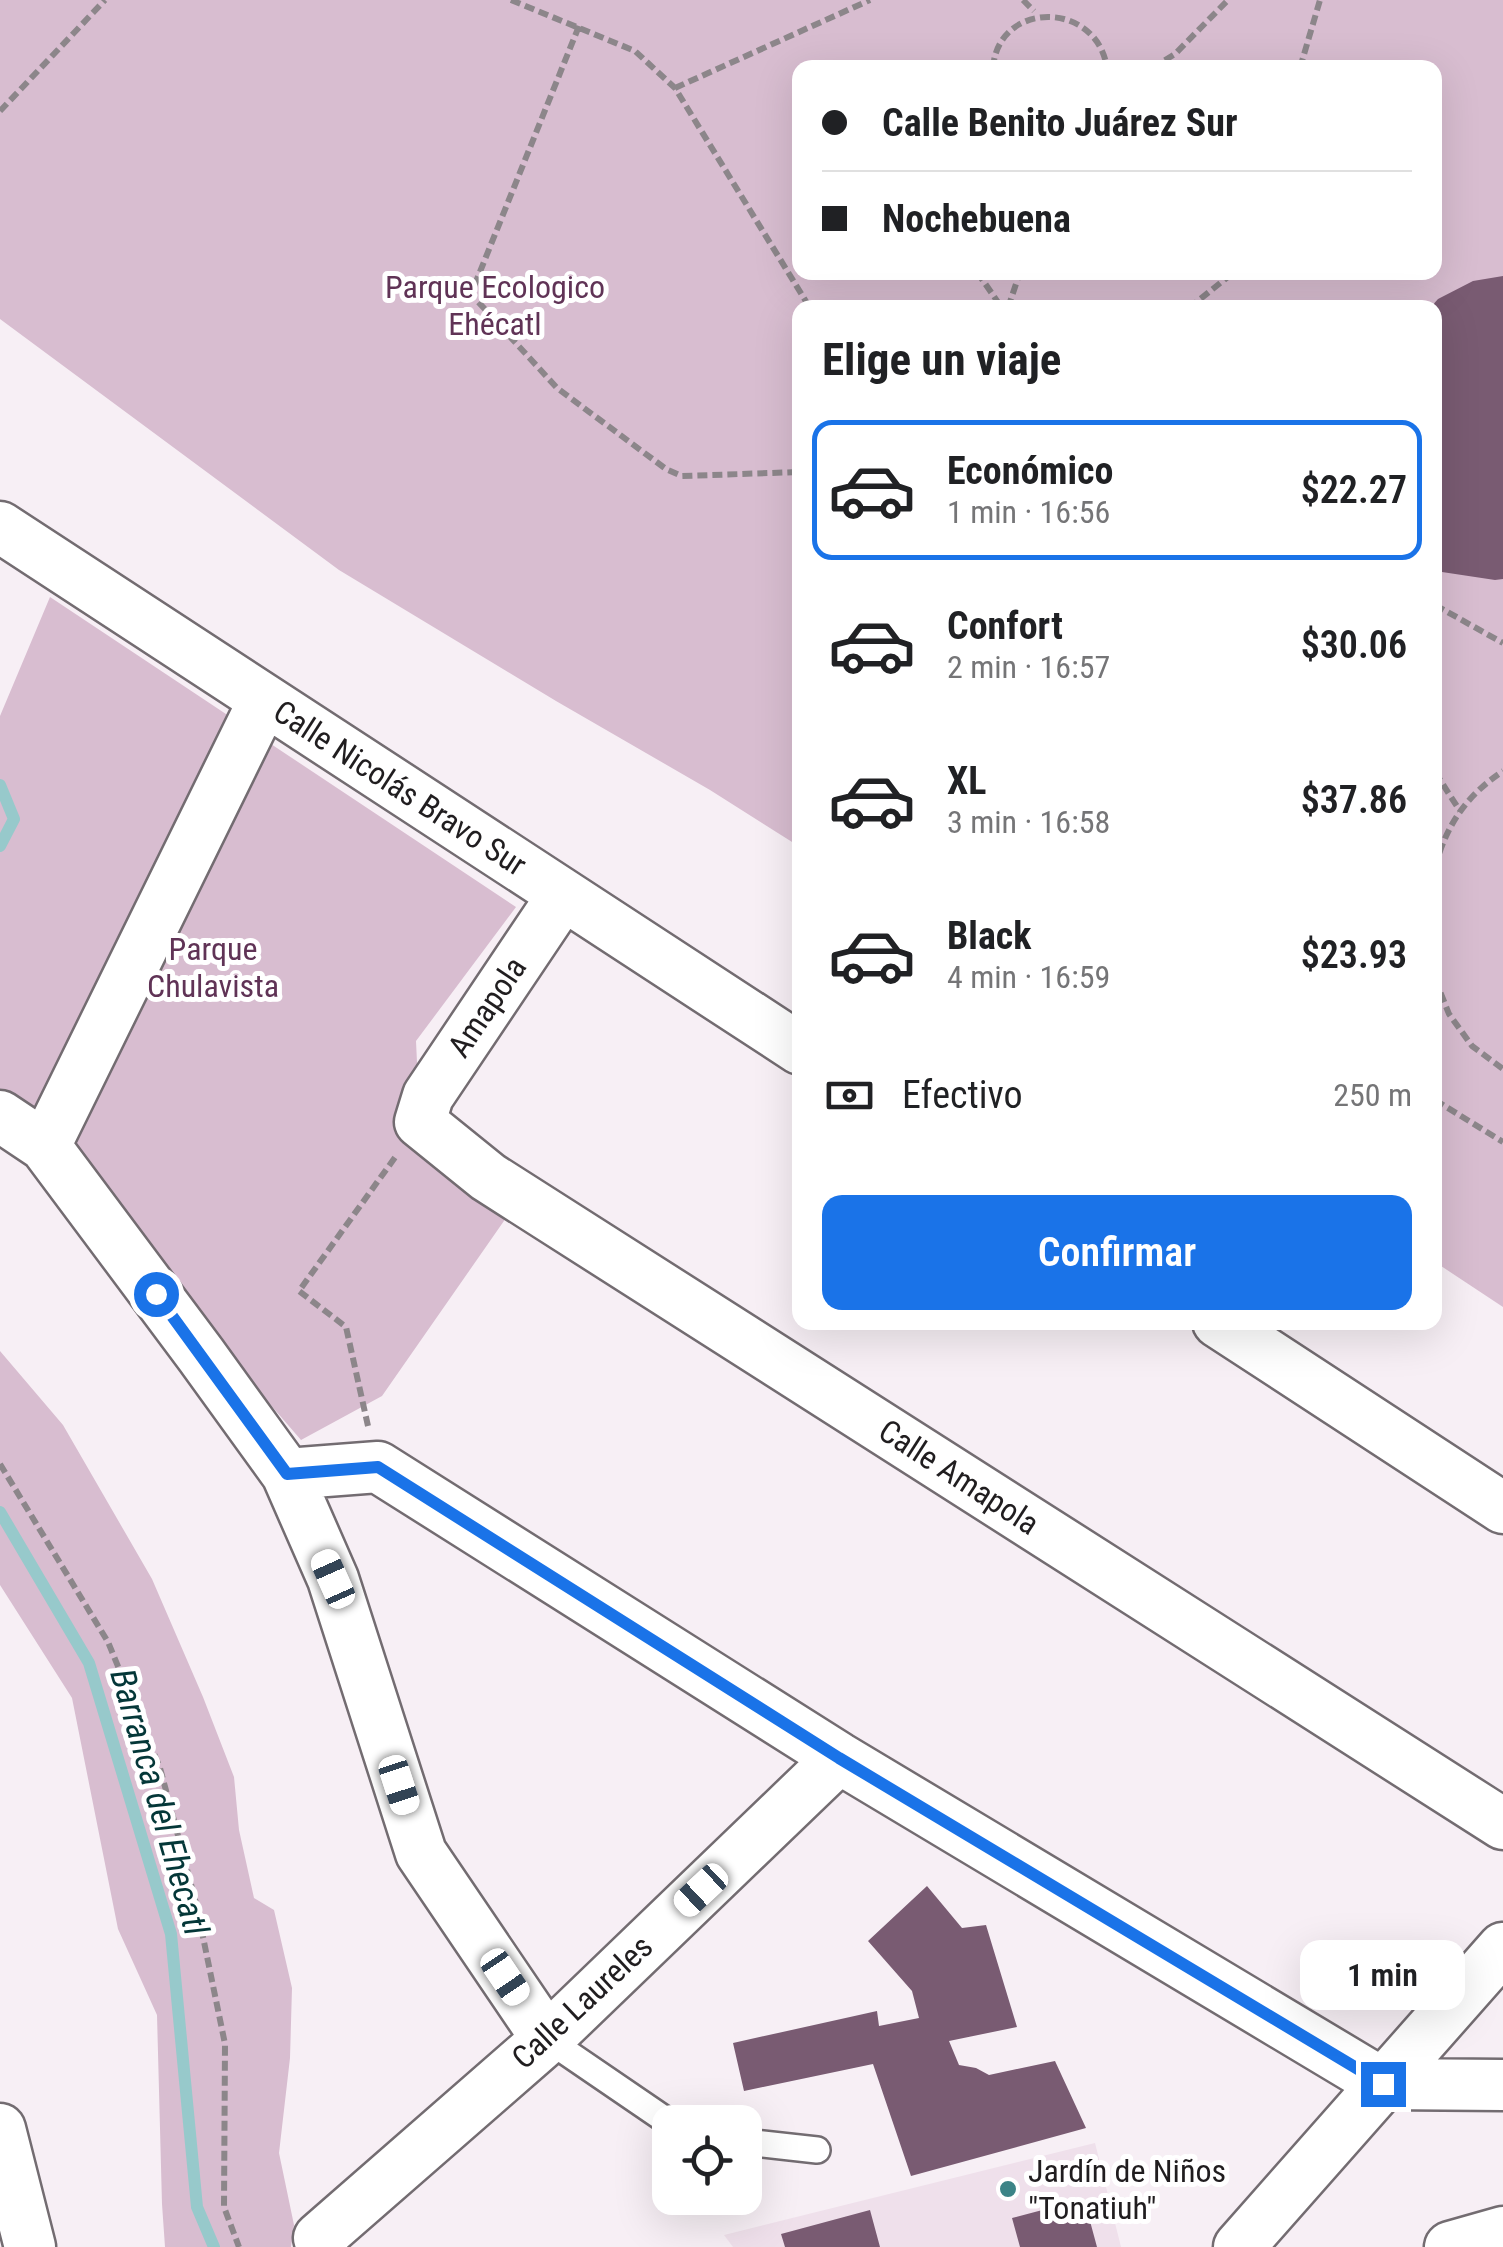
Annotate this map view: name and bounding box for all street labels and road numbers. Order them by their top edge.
street label: Calle Nicolás Bravo Sur [267,692,534,884]
street label: Amapola [440,950,534,1064]
street label: Calle Amapola [872,1411,1046,1543]
street label: Calle Laureles [504,1927,660,2077]

